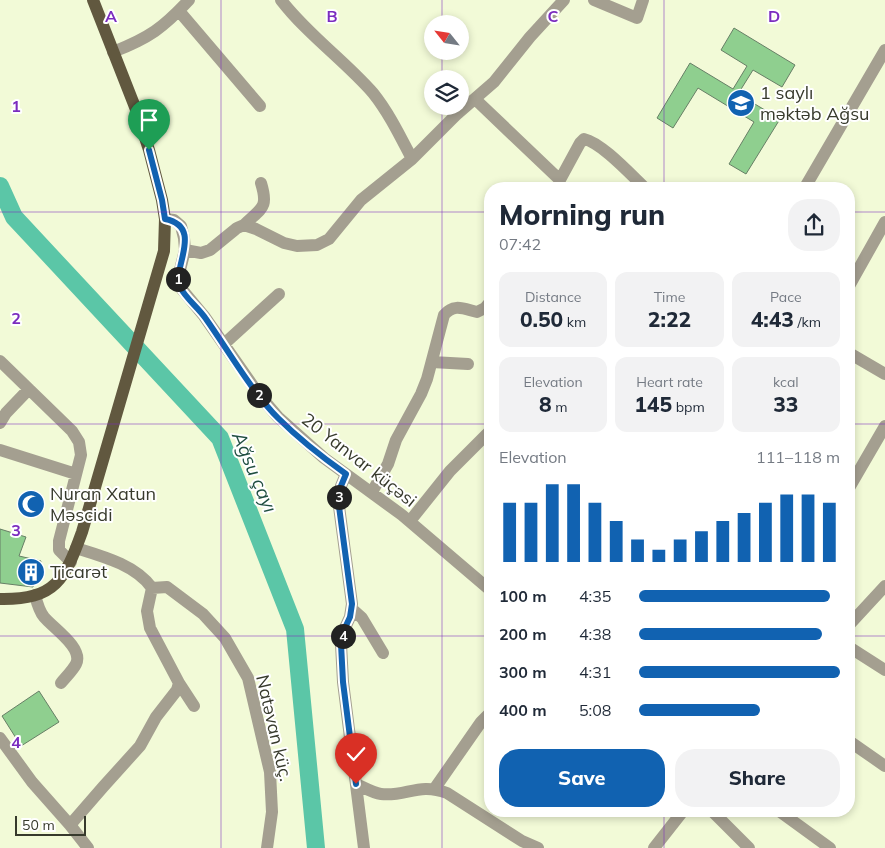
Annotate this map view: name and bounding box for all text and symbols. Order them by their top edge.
text: A [105,6,117,26]
text: B [326,6,338,26]
text: C [548,6,559,26]
text: D [768,6,780,26]
north arrow [424,15,469,60]
map controls [424,15,469,115]
button: layers [424,70,469,115]
place label: 1 saylı məktəb Ağsu [760,81,869,125]
school or university icon: 1 saylı məktəb Ağsu [726,88,756,118]
text: 1 [11,96,21,116]
pin [128,99,170,150]
icon: arrive [135,106,163,134]
text: Morning run [499,197,665,232]
button: share [788,199,840,251]
text: 07:42 [499,234,541,254]
pin: 1 [166,266,190,292]
text: 1 [174,270,183,288]
text: Distance [525,288,581,306]
text: Time [654,288,685,306]
text: Pace [770,288,802,306]
text: 0.50 [520,306,563,332]
text: 2:22 [648,306,691,332]
text: 4:43 [751,306,794,332]
text: 2 [11,308,21,328]
text: km [563,313,586,331]
text: /km [794,313,821,331]
text: Elevation [524,373,583,391]
text: Heart rate [636,373,703,391]
text: kcal [773,373,799,391]
pin: 2 [246,382,272,408]
text: 2 [255,386,264,404]
text: 8 [539,391,551,417]
text: 145 [634,391,672,417]
text: 33 [773,391,798,417]
text: m [551,398,567,416]
text: bpm [672,398,705,416]
street label: 20 Yanvar küçəsi [297,407,422,512]
water label: Ağsu çayı [227,427,283,516]
text: Elevation [499,447,567,467]
text: 111–118 m [756,447,840,467]
place label: Nuran Xatun Məscidi [50,482,156,526]
pin: 3 [326,484,352,510]
text: 3 [335,488,344,506]
mosque icon: Nuran Xatun Məscidi [16,489,46,519]
text: 3 [11,520,21,540]
building icon: Ticarət [16,557,46,587]
place label: Ticarət [50,560,107,583]
text: 100 m [499,586,547,606]
text: 4:35 [579,586,611,606]
pin: 4 [330,624,356,648]
text: 200 m [499,624,547,644]
text: 4:38 [579,624,611,644]
text: 4 [339,627,348,645]
text: 300 m [499,662,547,682]
text: 4:31 [579,662,611,682]
street label: Natəvan küç. [251,672,298,783]
text: 400 m [499,700,547,720]
text: 5:08 [579,700,611,720]
text: 4 [11,732,21,752]
pin [335,733,377,784]
icon: check [342,740,370,768]
button: Save [499,749,665,807]
button: Share [675,749,840,807]
scale bar [15,813,86,836]
text: 50 m [22,816,55,834]

